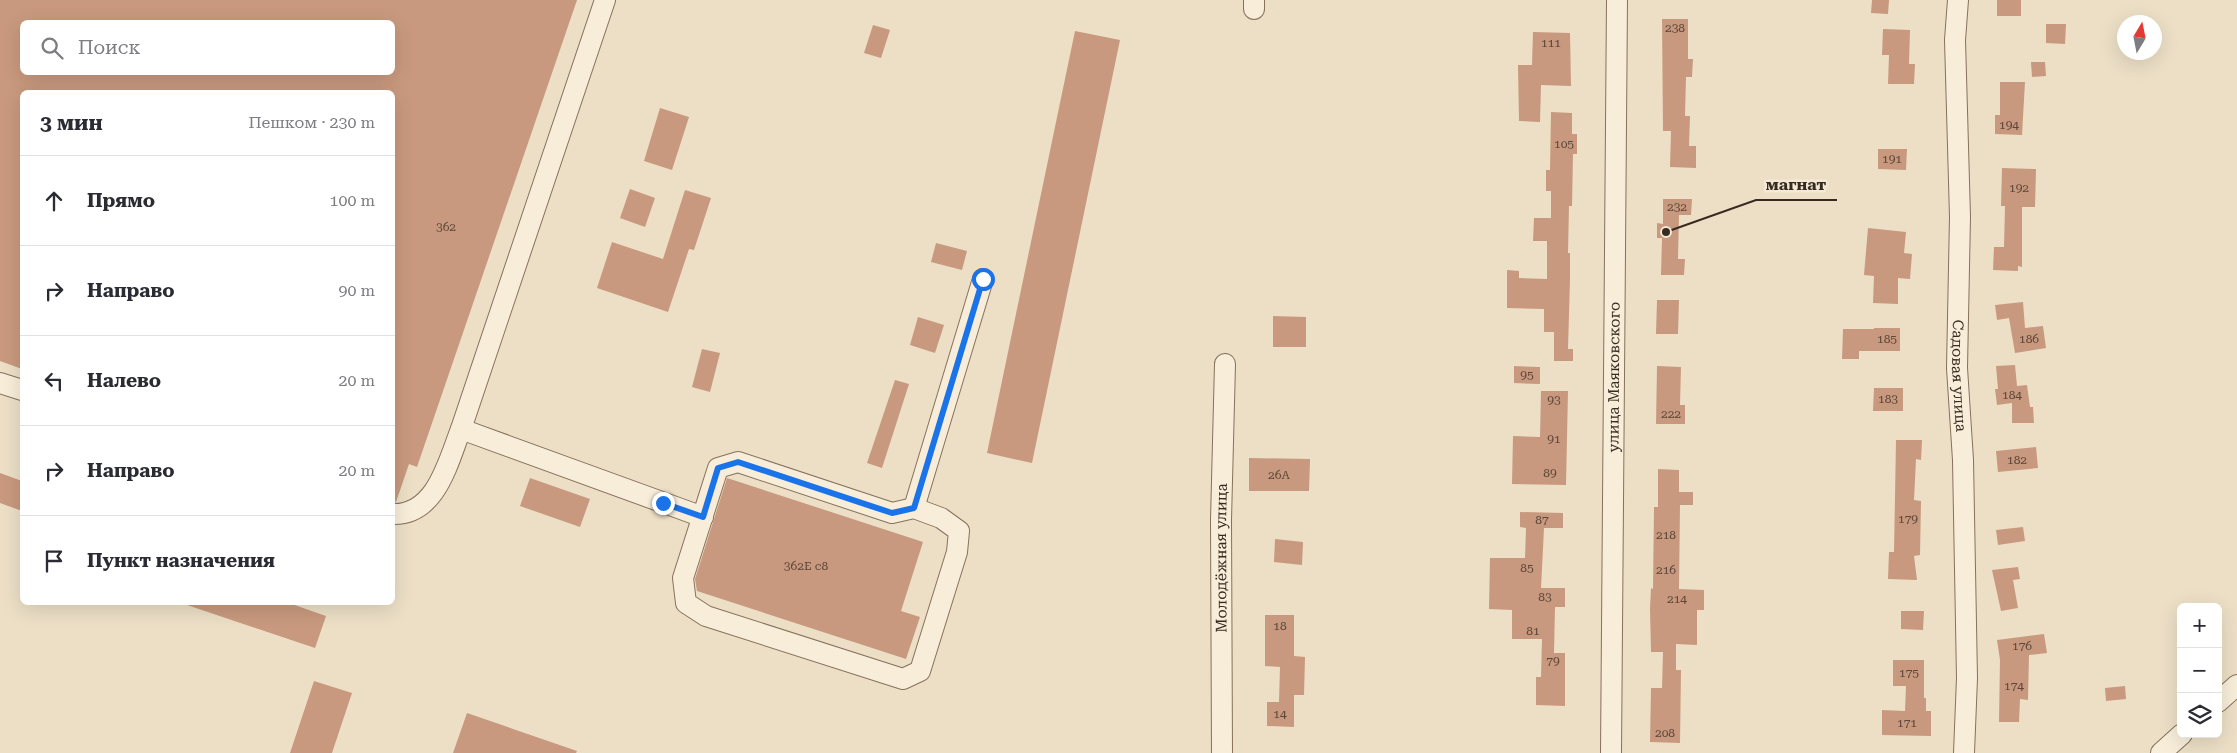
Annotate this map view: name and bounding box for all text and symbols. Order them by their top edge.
north arrow [2117,15,2162,60]
search box [20,20,395,75]
house number: 238 [1665,21,1685,35]
icon: search [38,34,66,62]
text: Поиск [78,36,141,59]
house number: 111 [1541,36,1561,50]
text: 3 мин [40,111,103,135]
text: Пешком · 230 m [248,113,375,132]
house number: 194 [1999,118,2019,132]
house number: 105 [1554,137,1574,151]
house number: 191 [1882,152,1902,166]
callout: магнат [1756,169,1837,200]
text: магнат [1766,175,1827,194]
house number: 192 [2009,181,2029,195]
icon: ahead [40,187,68,215]
text: Прямо [87,189,155,212]
text: 100 m [329,191,375,210]
house number: 232 [1667,200,1687,214]
house number: 362 [436,220,456,234]
route start [972,268,995,291]
icon: right [40,277,68,305]
text: Направо [87,279,174,302]
text: 90 m [338,281,375,300]
street label: улица Маяковского [1604,302,1624,452]
street label: Садовая улица [1948,319,1970,432]
house number: 185 [1877,332,1897,346]
house number: 186 [2019,332,2039,346]
icon: left [40,367,68,395]
house number: 95 [1520,368,1534,382]
text: Налево [87,369,161,392]
text: 20 m [338,371,375,390]
house number: 184 [2002,388,2022,402]
house number: 183 [1878,392,1898,406]
house number: 93 [1547,393,1561,407]
house number: 222 [1661,407,1681,421]
house number: 91 [1547,432,1561,446]
house number: 182 [2007,453,2027,467]
icon: right [40,457,68,485]
text: Направо [87,459,174,482]
text: 20 m [338,461,375,480]
house number: 89 [1543,466,1557,480]
house number: 26А [1268,468,1291,482]
street label: Молодёжная улица [1212,483,1231,633]
route end [652,492,675,515]
house number: 179 [1898,512,1918,526]
house number: 87 [1535,513,1549,527]
house number: 218 [1656,528,1676,542]
icon: arrive [40,547,68,575]
text: Пункт назначения [87,549,275,572]
house number: 362Е с8 [784,559,828,573]
house number: 85 [1520,561,1534,575]
house number: 216 [1656,563,1676,577]
house number: 83 [1538,590,1552,604]
house number: 214 [1667,592,1687,606]
map controls [2177,603,2222,738]
button: + [2177,603,2222,648]
house number: 18 [1273,619,1287,633]
house number: 81 [1526,624,1540,638]
house number: 176 [2012,639,2032,653]
button: − [2177,648,2222,693]
house number: 79 [1546,654,1560,668]
house number: 175 [1899,666,1919,680]
house number: 174 [2004,679,2024,693]
button: layers [2177,693,2222,738]
house number: 14 [1273,707,1287,721]
house number: 171 [1897,716,1917,730]
house number: 208 [1655,726,1675,740]

